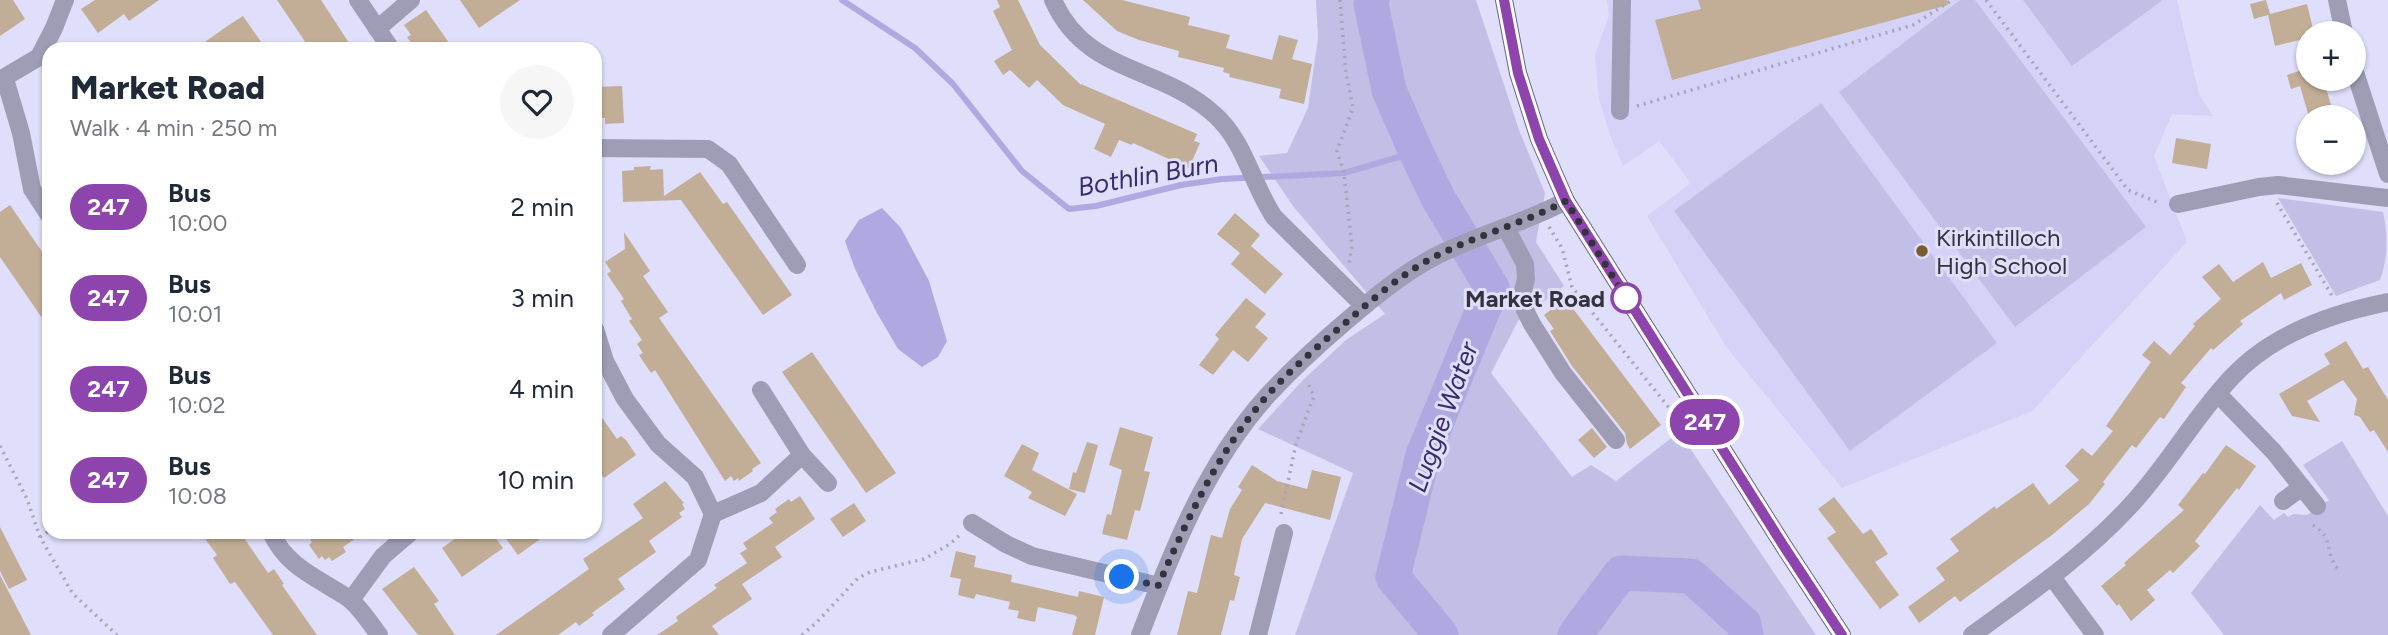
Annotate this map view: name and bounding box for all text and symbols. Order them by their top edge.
map controls [2296,21,2366,175]
button: + [2296,21,2366,91]
button: heart [500,65,574,139]
text: Market Road [70,68,265,107]
button: − [2296,105,2366,175]
text: Walk · 4 min · 250 m [70,114,277,142]
water label: Bothlin Burn [1075,147,1221,203]
text: Bus [168,177,211,209]
text: 2 min [510,191,574,223]
text: 247 [87,192,130,221]
text: 10:00 [168,209,228,237]
place label: Kirkintilloch High School [1936,223,2067,280]
marker: Kirkintilloch High School [1914,243,1930,259]
text: Bus [168,268,211,300]
text: 3 min [511,282,574,314]
text: 247 [87,283,130,312]
marker: Market Road [1611,283,1641,313]
place label: Market Road [1465,284,1605,313]
text: 10:01 [168,300,222,328]
water label: Luggie Water [1401,336,1485,496]
text: Bus [168,359,211,391]
text: 4 min [509,373,574,405]
text: 247 [87,374,130,403]
text: 10:02 [168,391,226,419]
line badge: 247 [1665,399,1745,445]
text: 247 [1684,407,1726,436]
text: Bus [168,450,211,482]
text: 10 min [498,464,574,496]
text: 247 [87,465,130,494]
text: 10:08 [168,482,227,510]
your location [1104,559,1139,594]

